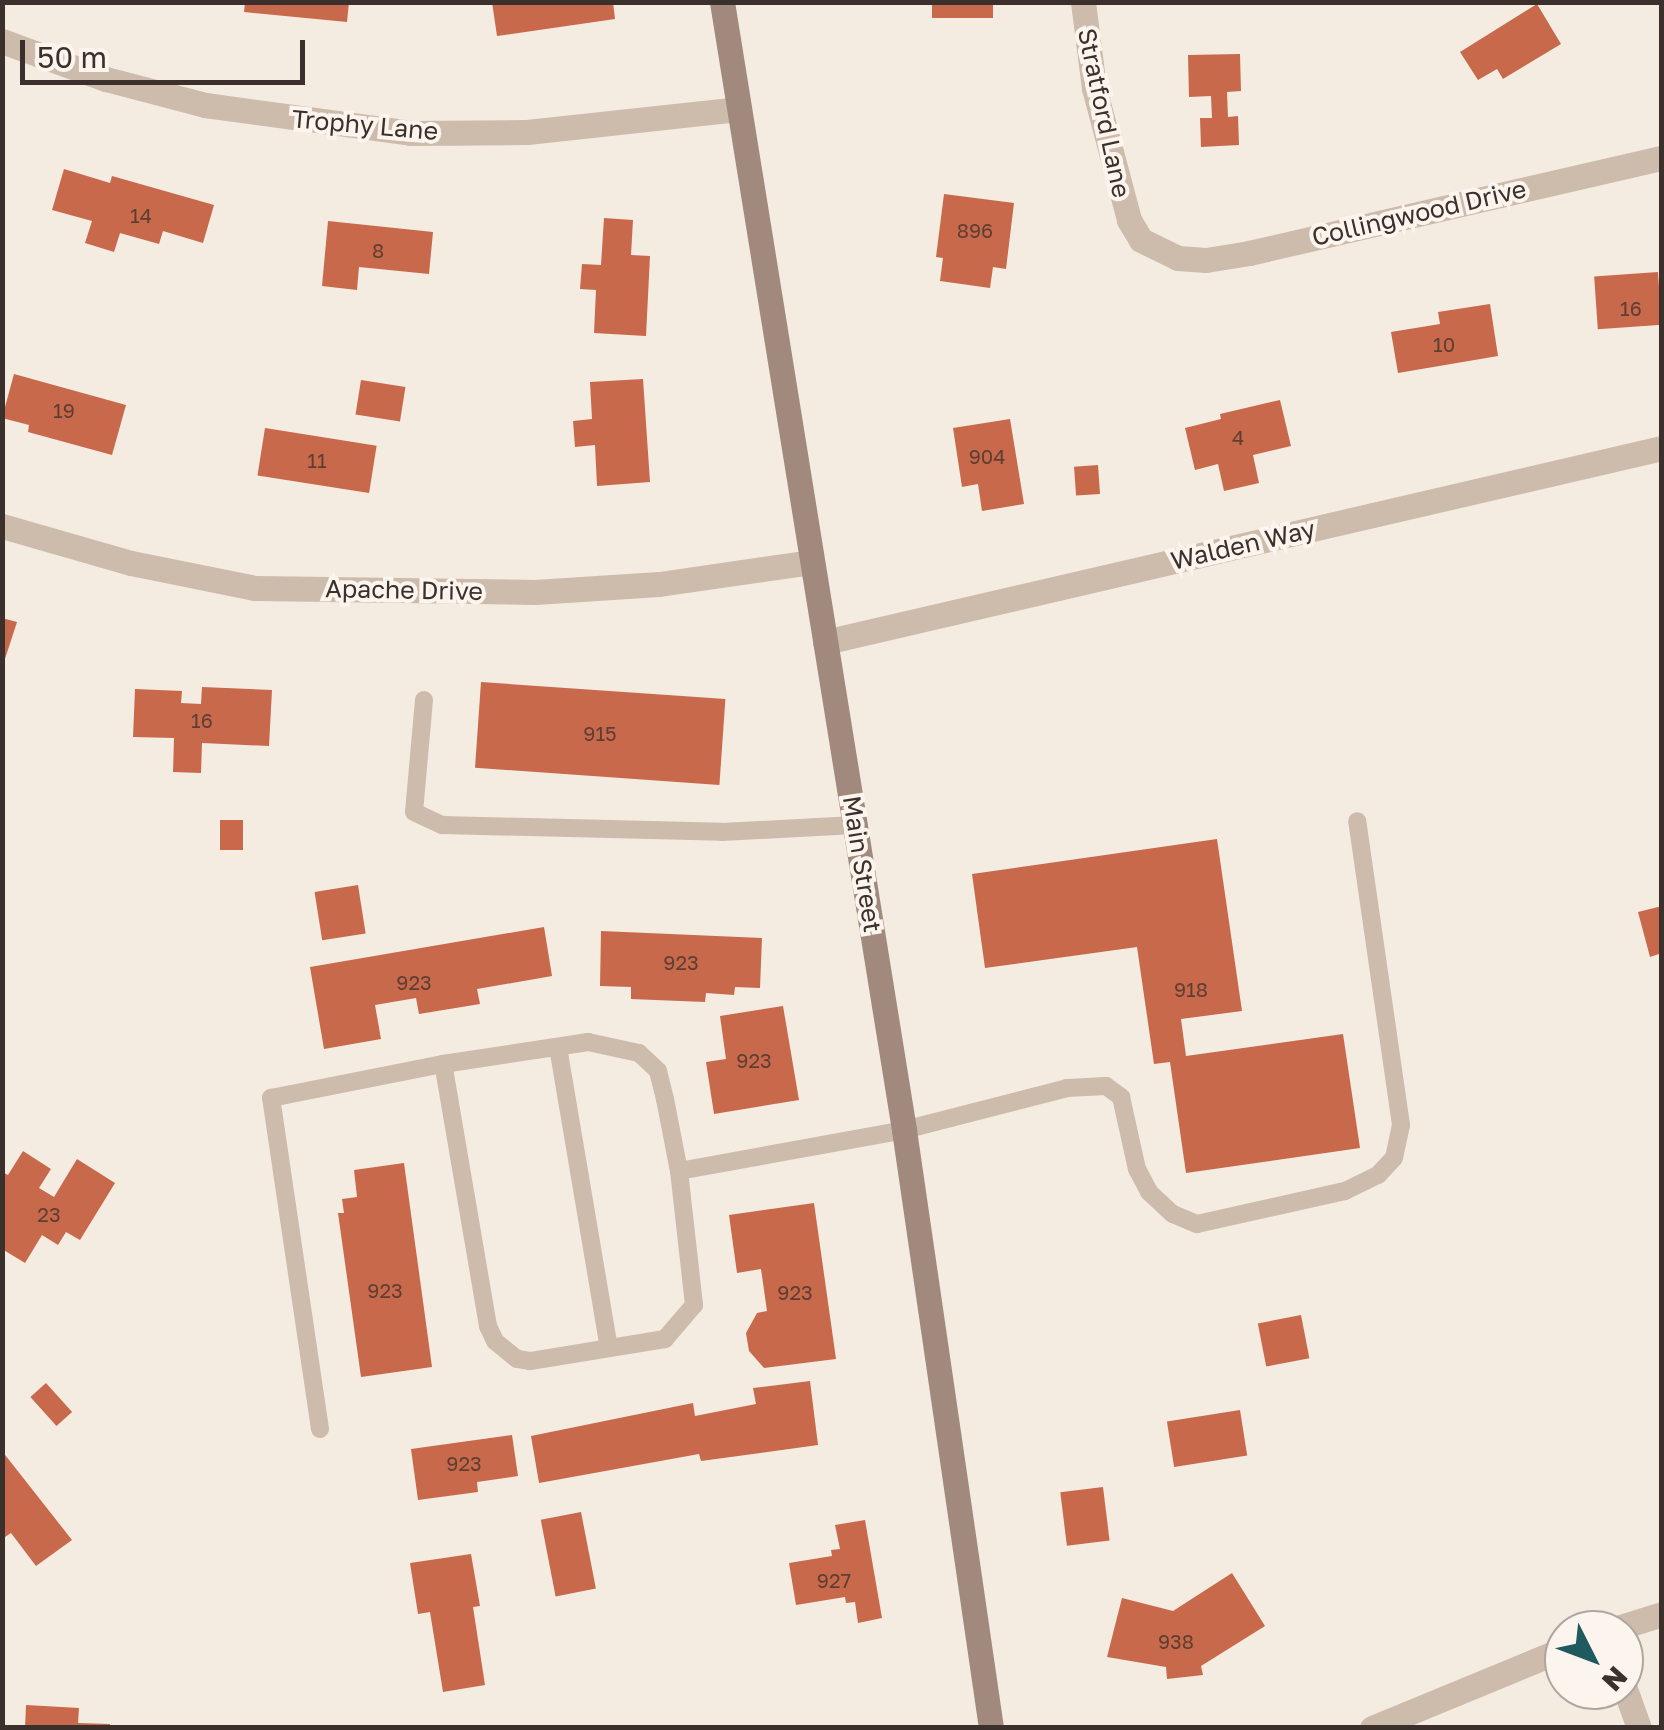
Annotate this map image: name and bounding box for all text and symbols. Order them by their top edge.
scale bar [25,20,310,82]
street label: Stratford Lane [1071,26,1137,200]
text: 50 m [37,39,107,75]
street label: Trophy Lane [291,104,439,146]
street label: Collingwood Drive [1309,174,1529,252]
house number: 14 [130,203,152,227]
house number: 896 [957,218,993,242]
house number: 8 [372,238,384,262]
house number: 16 [1620,296,1642,320]
house number: 10 [1433,332,1455,356]
house number: 19 [53,398,75,422]
house number: 4 [1232,425,1244,449]
house number: 904 [969,444,1005,468]
house number: 11 [307,448,327,472]
street label: Walden Way [1168,514,1318,576]
street label: Apache Drive [325,574,483,606]
house number: 16 [191,708,213,732]
house number: 915 [583,721,617,745]
street label: Main Street [836,794,888,934]
house number: 923 [663,950,699,974]
house number: 923 [396,970,432,994]
house number: 918 [1174,977,1208,1001]
house number: 923 [736,1048,772,1072]
house number: 23 [37,1202,61,1226]
house number: 923 [367,1278,403,1302]
house number: 923 [777,1280,813,1304]
house number: 923 [446,1451,482,1475]
house number: 927 [817,1568,851,1592]
north arrow [1544,1610,1644,1710]
house number: 938 [1158,1629,1194,1653]
text: N [1596,1660,1635,1698]

